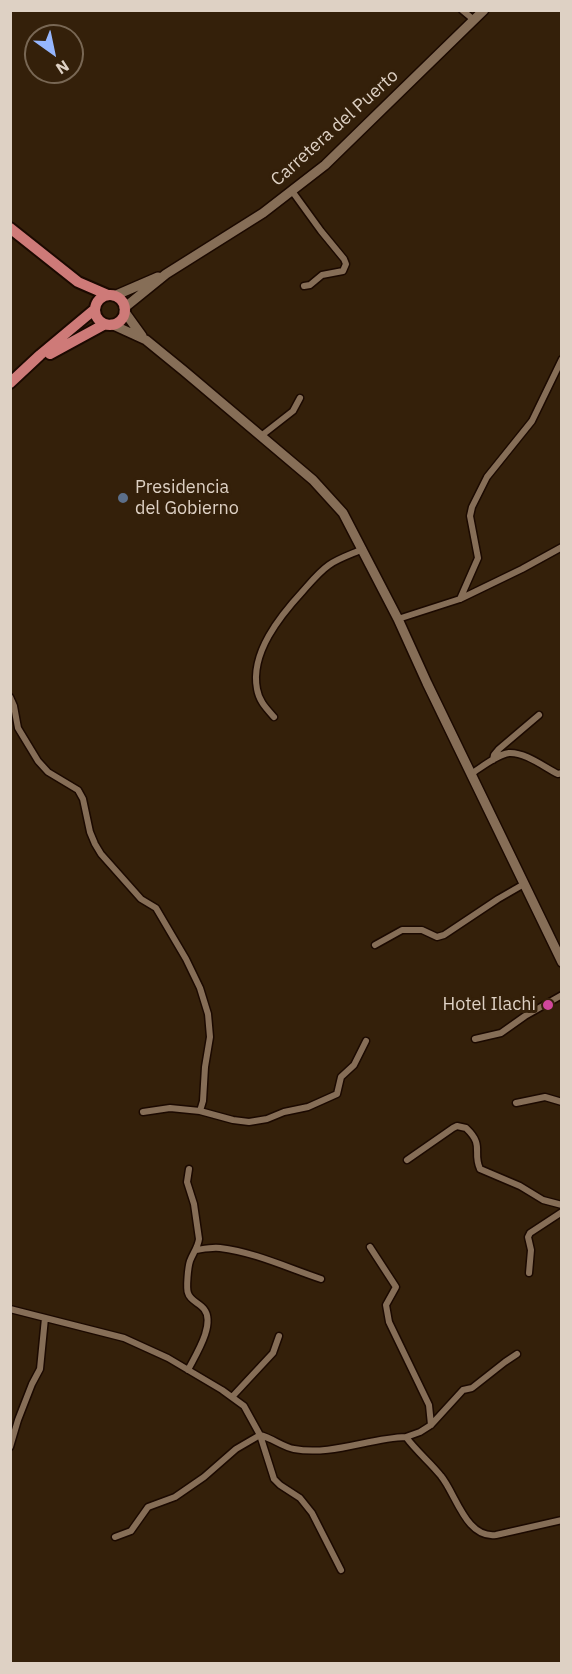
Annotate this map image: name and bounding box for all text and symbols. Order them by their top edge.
north arrow [24,24,84,84]
text: N [52,56,73,79]
street label: Carretera del Puerto [267,65,403,191]
place label: Presidencia del Gobierno [135,477,239,520]
marker: Presidencia del Gobierno [116,491,130,505]
place label: Hotel Ilachi [442,994,536,1016]
marker: Hotel Ilachi [541,998,555,1012]

